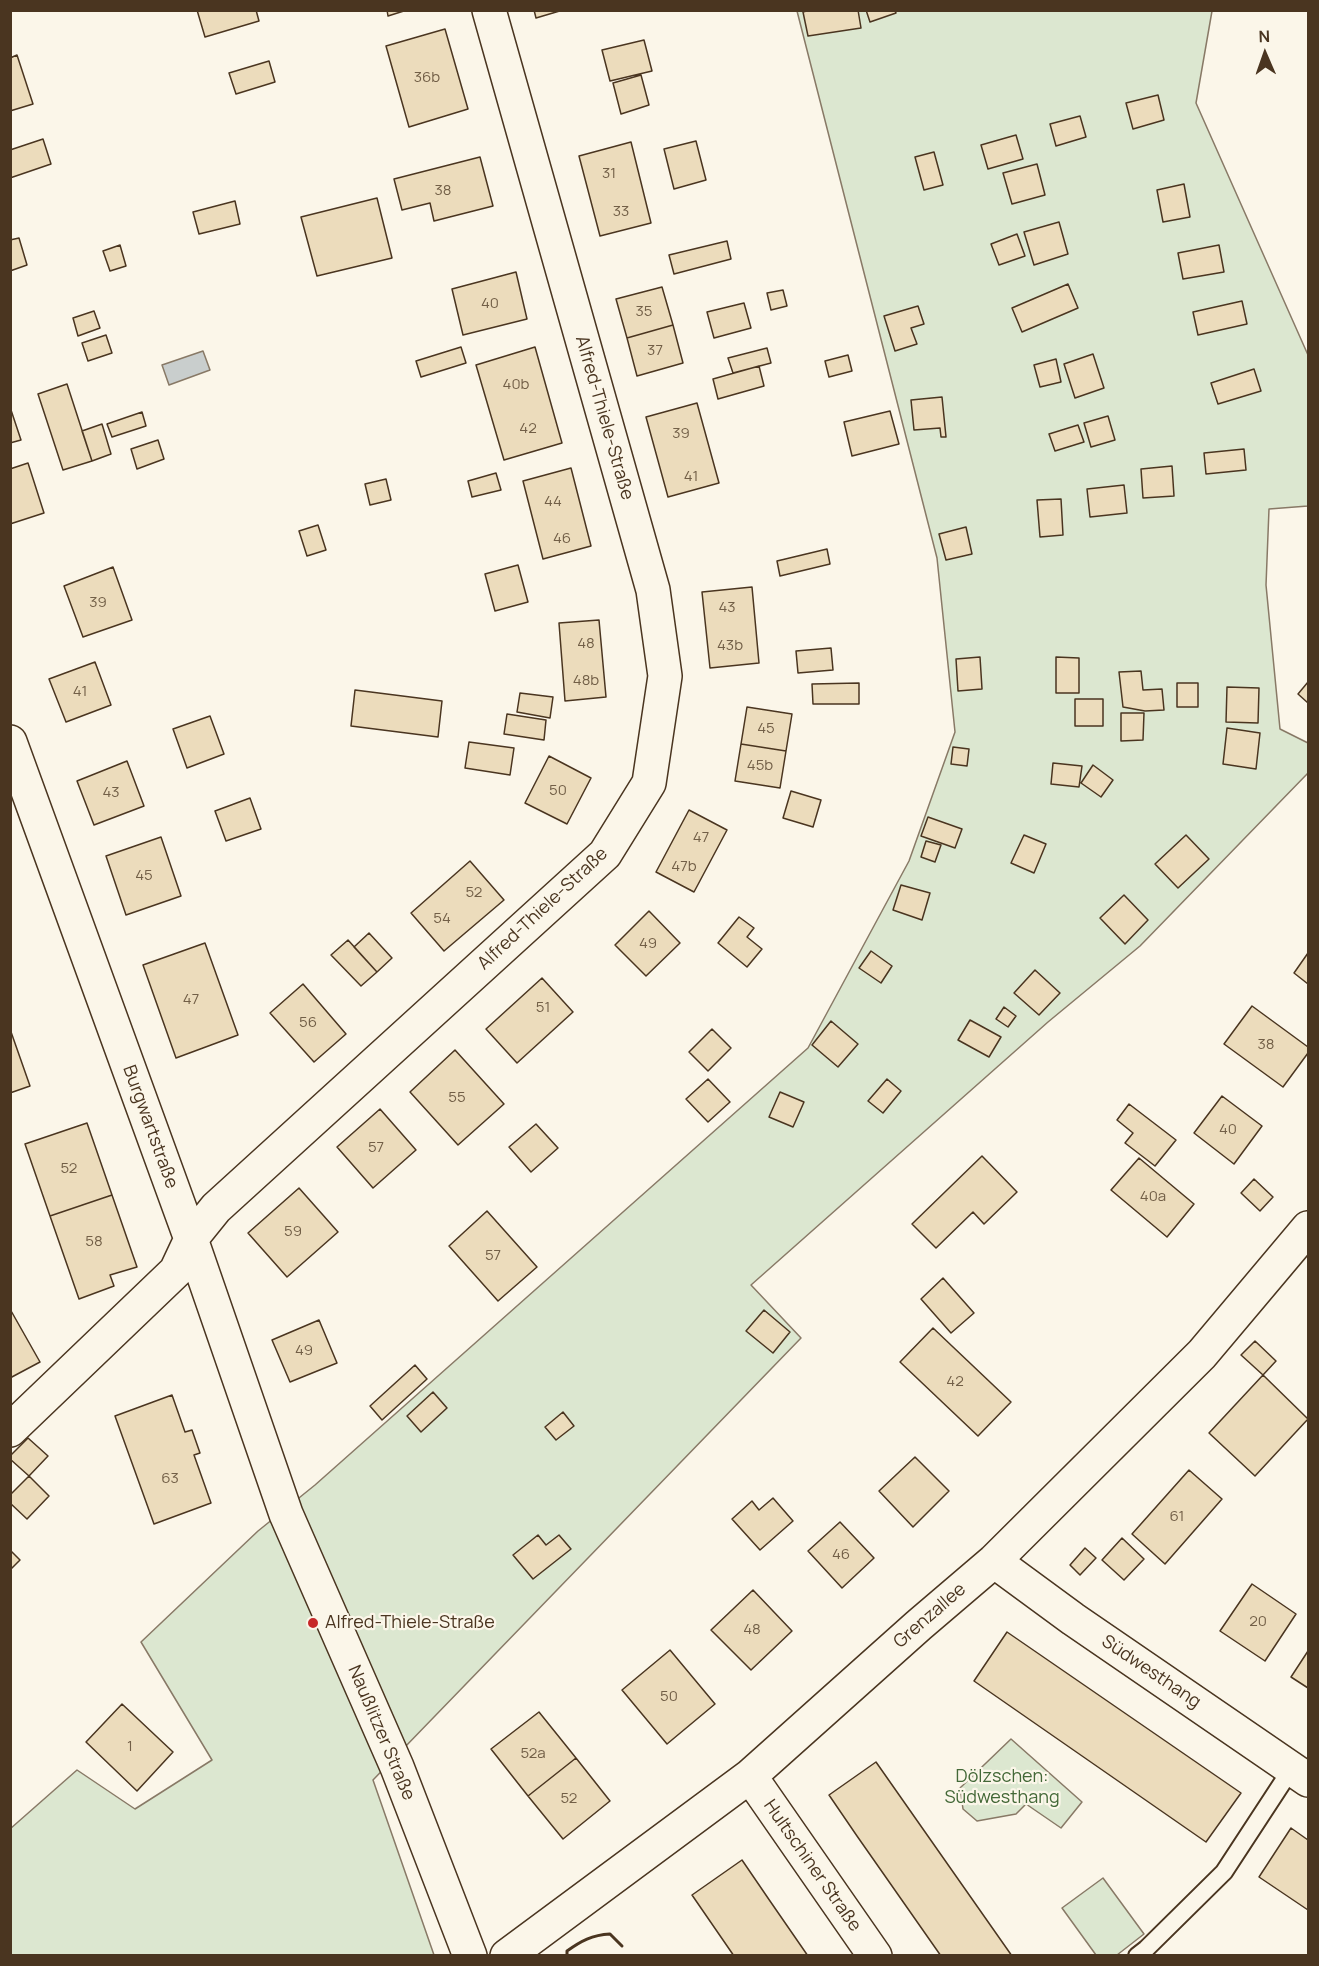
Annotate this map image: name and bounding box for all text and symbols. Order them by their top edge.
north arrow [1235,24,1295,84]
text: N [1258,25,1271,47]
house number: 36b [414,69,440,87]
house number: 31 [602,165,616,183]
house number: 38 [434,182,452,200]
house number: 33 [613,203,629,221]
house number: 40 [481,295,499,313]
house number: 35 [636,303,652,321]
street label: Alfred-Thiele-Straße [570,333,638,503]
house number: 37 [647,342,663,360]
house number: 40b [503,376,529,394]
house number: 42 [519,420,537,438]
house number: 39 [672,425,690,443]
house number: 41 [684,468,698,486]
house number: 44 [544,493,562,511]
house number: 46 [553,530,571,548]
house number: 39 [89,594,107,612]
house number: 43 [718,599,736,617]
house number: 48 [577,635,595,653]
house number: 43b [717,637,743,655]
house number: 48b [573,672,599,690]
house number: 41 [73,683,87,701]
house number: 45 [757,720,775,738]
house number: 45b [747,757,773,775]
house number: 50 [549,782,567,800]
house number: 43 [102,784,120,802]
house number: 47 [693,829,709,847]
street label: Alfred-Thiele-Straße [474,843,612,975]
house number: 47b [671,858,697,876]
house number: 45 [135,867,153,885]
house number: 52 [466,884,482,902]
house number: 54 [433,910,451,928]
house number: 49 [639,935,657,953]
house number: 47 [183,991,199,1009]
house number: 51 [536,999,550,1017]
house number: 56 [299,1014,317,1032]
house number: 38 [1257,1036,1275,1054]
street label: Burgwartstraße [118,1062,182,1192]
house number: 55 [448,1089,466,1107]
house number: 40 [1219,1121,1237,1139]
house number: 57 [368,1139,384,1157]
house number: 52 [61,1160,77,1178]
house number: 40a [1140,1188,1166,1206]
house number: 59 [284,1223,302,1241]
house number: 58 [85,1233,103,1251]
house number: 57 [485,1247,501,1265]
house number: 49 [295,1342,313,1360]
house number: 42 [946,1373,964,1391]
house number: 63 [161,1470,179,1488]
house number: 61 [1170,1508,1184,1526]
house number: 46 [832,1546,850,1564]
street label: Grenzallee [890,1579,970,1653]
place label: Alfred-Thiele-Straße [325,1612,495,1634]
house number: 20 [1249,1613,1267,1631]
marker: Alfred-Thiele-Straße [306,1616,320,1630]
house number: 48 [743,1621,761,1639]
street label: Südwesthang [1097,1631,1205,1713]
street label: Naußlitzer Straße [343,1662,419,1804]
house number: 50 [660,1688,678,1706]
house number: 1 [127,1738,133,1756]
house number: 52a [520,1745,546,1763]
park label: Dölzschen: Südwesthang [944,1766,1060,1808]
house number: 52 [561,1790,577,1808]
street label: Hultschiner Straße [758,1796,866,1936]

